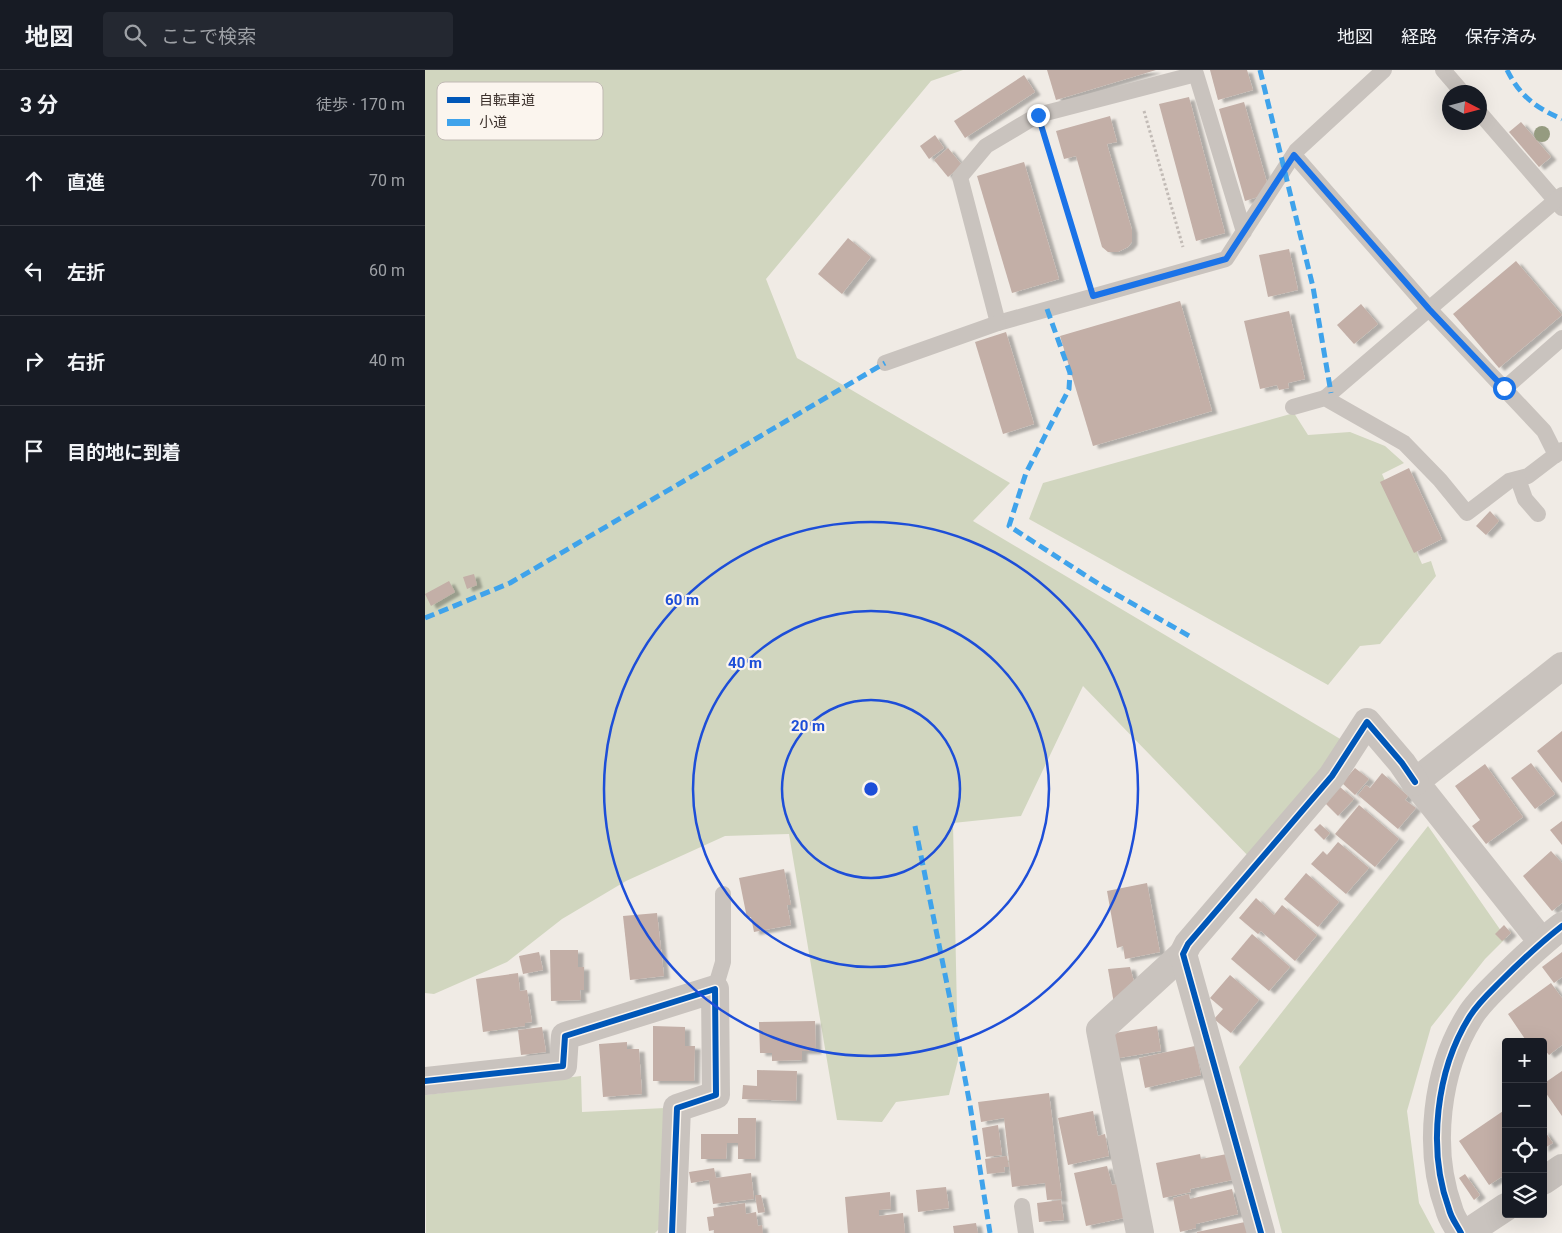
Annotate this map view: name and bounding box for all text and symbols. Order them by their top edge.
search box [103,12,453,57]
icon: search [121,21,149,49]
text: 地図 [25,23,73,51]
text: ここで検索 [161,25,256,48]
text: 地図 [1337,26,1373,47]
text: 経路 [1401,26,1437,47]
text: 保存済み [1465,26,1537,47]
legend [437,82,603,140]
north arrow [1442,85,1487,130]
text: 自転車道 [479,92,535,108]
text: 3 分 [20,93,58,117]
text: 徒歩 · 170 m [316,95,405,114]
route end [1027,104,1050,127]
text: 小道 [479,114,507,130]
icon: ahead [20,167,48,195]
text: 直進 [67,171,105,194]
text: 70 m [369,171,405,190]
icon: left [20,257,48,285]
text: 左折 [67,261,105,284]
text: 60 m [369,261,405,280]
icon: right [20,347,48,375]
text: 右折 [67,351,105,374]
text: 40 m [369,351,405,370]
route start [1493,377,1516,400]
icon: arrive [20,437,48,465]
text: 目的地に到着 [67,441,181,464]
text: 60 m [665,591,699,609]
text: 40 m [728,654,762,672]
text: 20 m [791,717,825,735]
centre of rings [862,780,880,798]
map controls [1502,1038,1547,1218]
button: + [1502,1038,1547,1083]
button: − [1502,1083,1547,1128]
button: locate [1502,1128,1547,1173]
button: layers [1502,1173,1547,1218]

